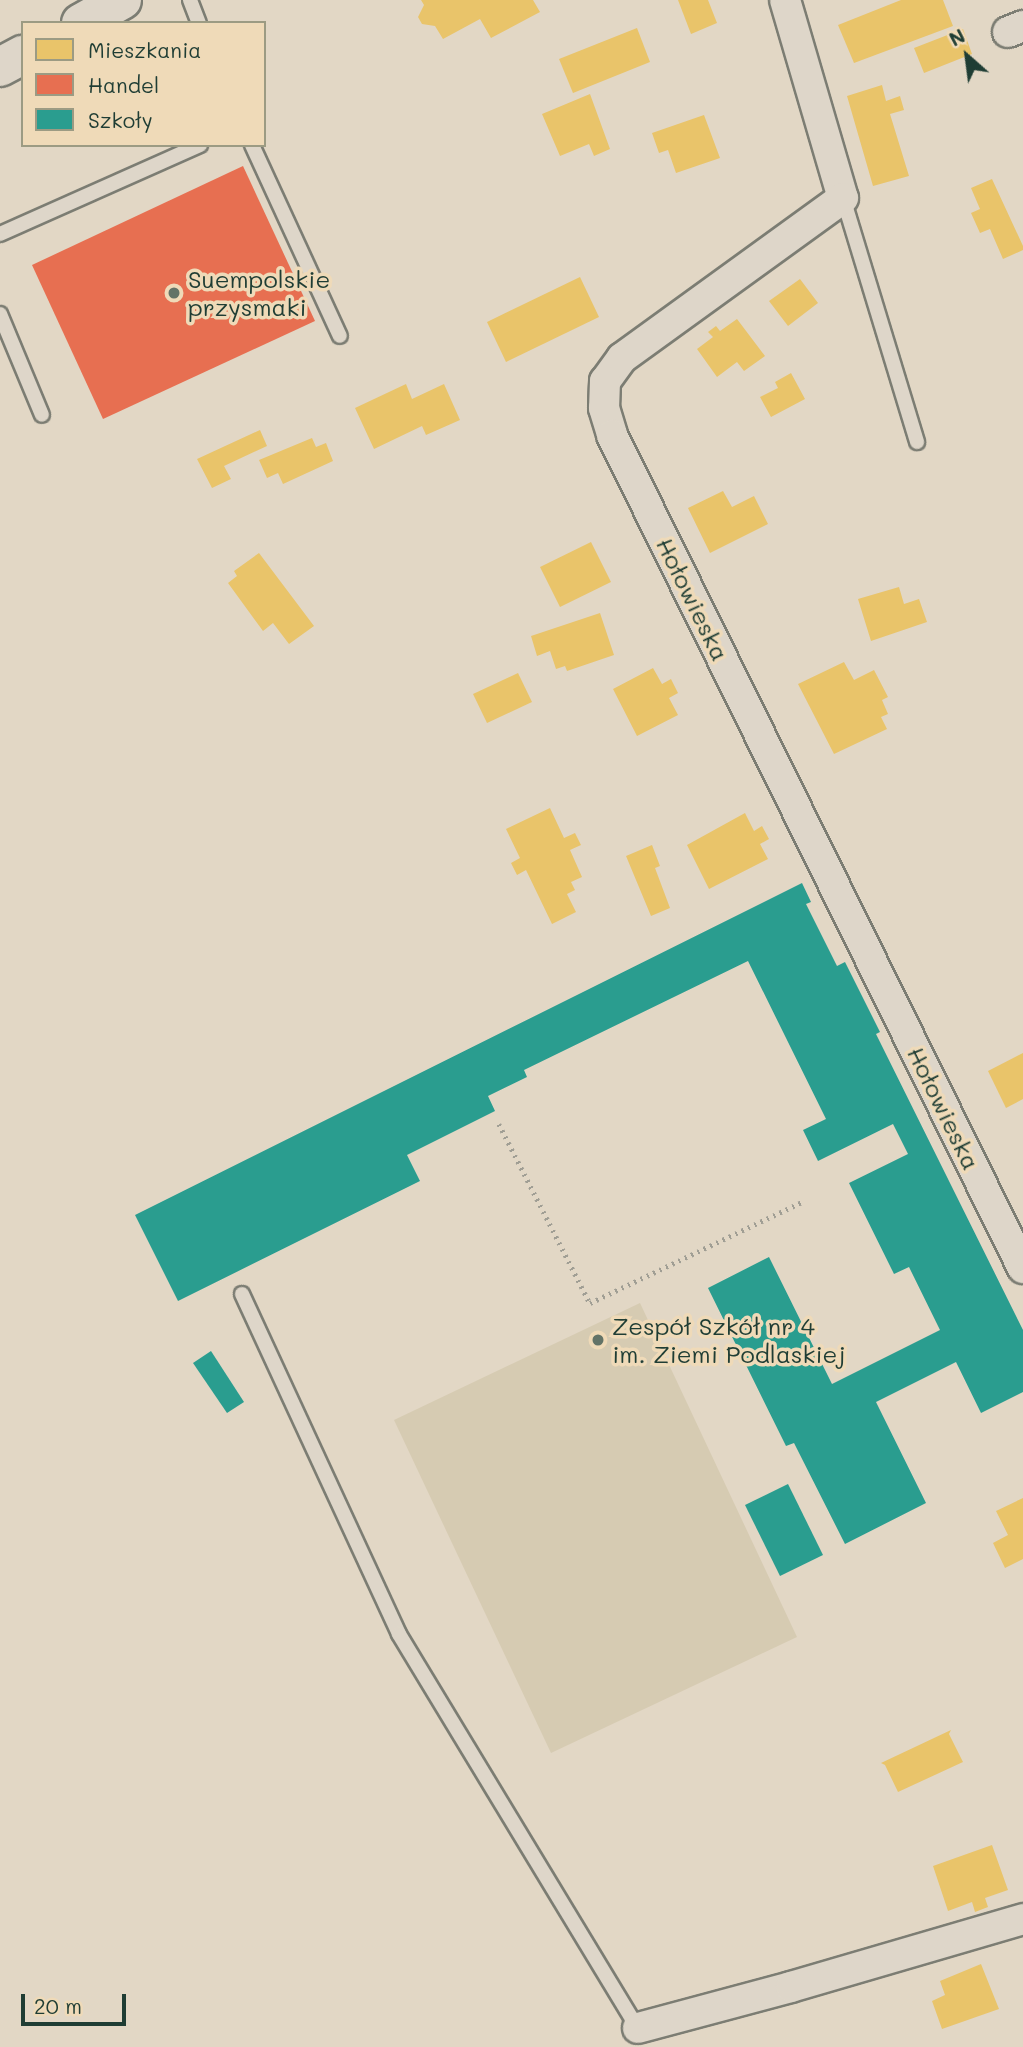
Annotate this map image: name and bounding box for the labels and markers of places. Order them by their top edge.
place label: Suempolskie przysmaki [188,265,330,321]
marker: Suempolskie przysmaki [166,285,182,301]
place label: Zespół Szkół nr 4 im. Ziemi Podlaskiej [612,1312,846,1368]
marker: Zespół Szkół nr 4 im. Ziemi Podlaskiej [590,1332,606,1348]

